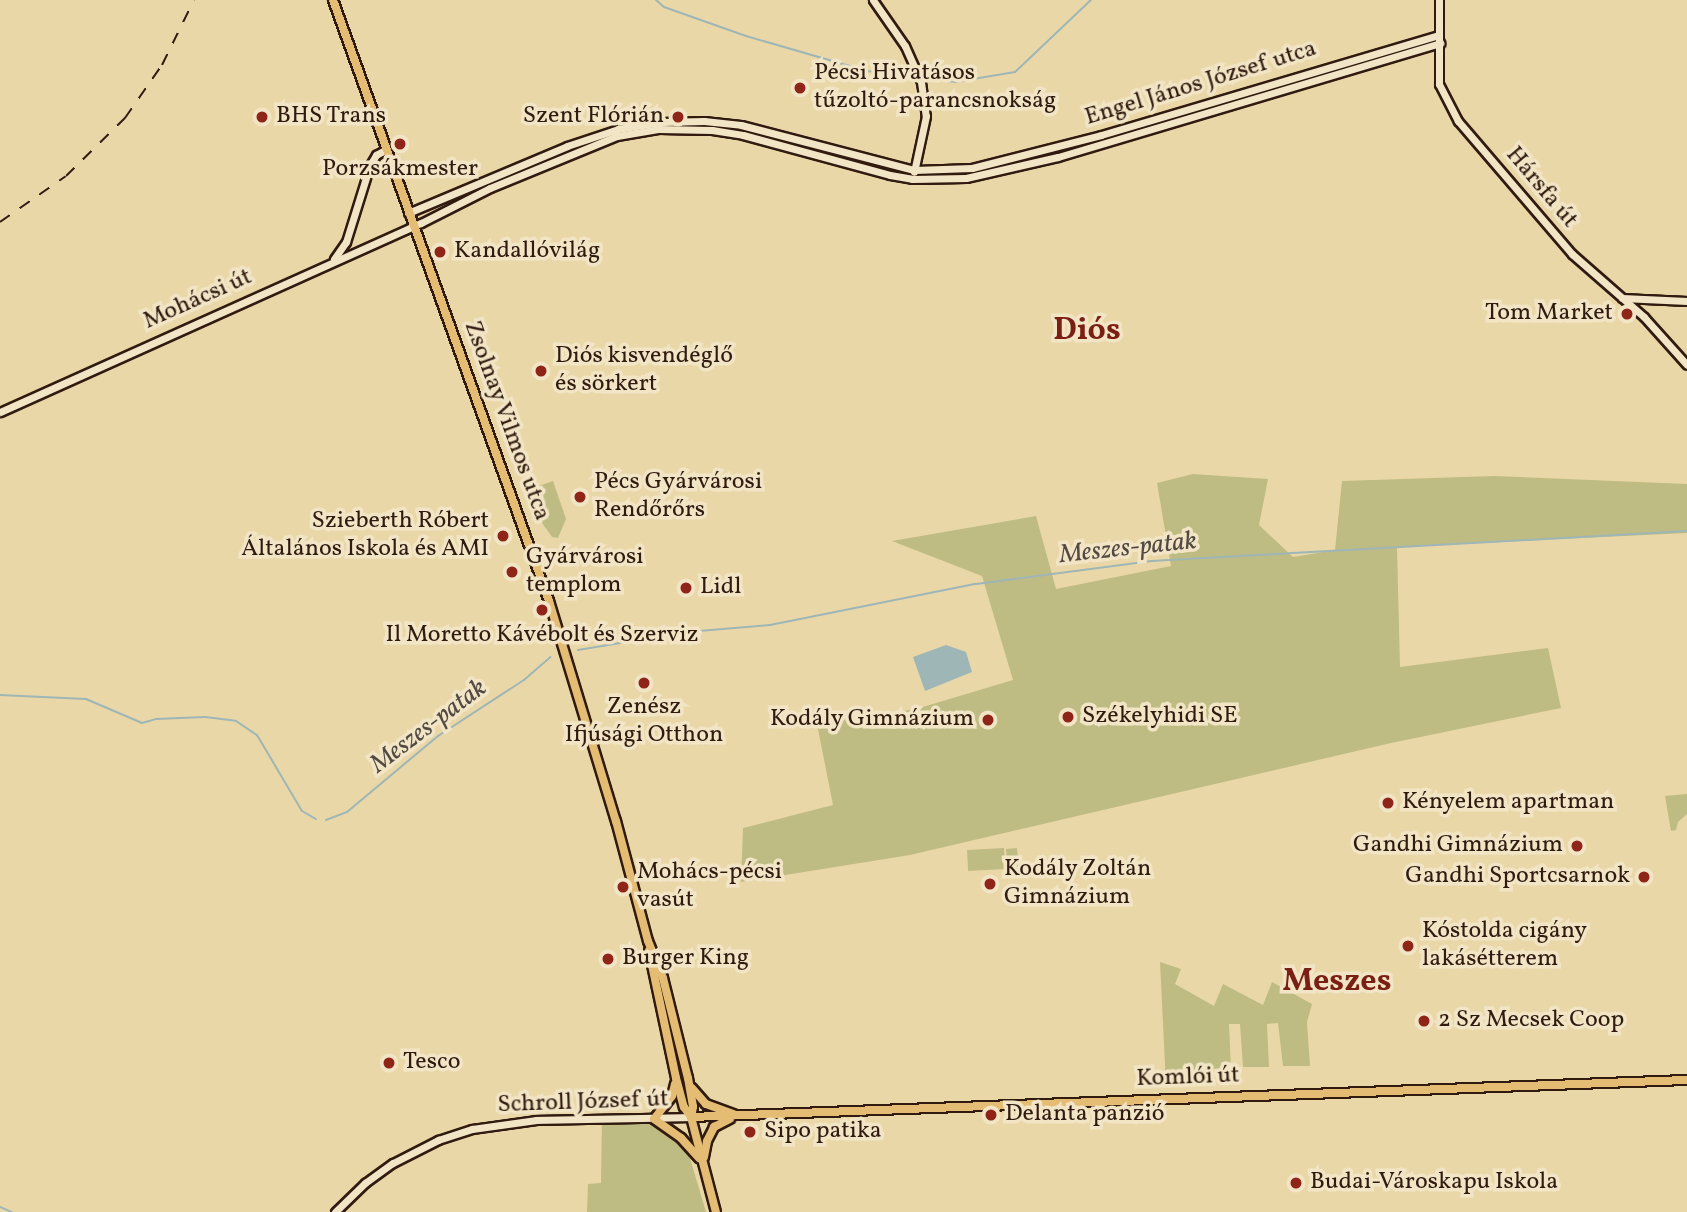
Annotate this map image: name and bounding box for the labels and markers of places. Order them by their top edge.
place label: Pécsi Hivatásos tűzoltó-parancsnokság [814,60,1056,116]
marker: Pécsi Hivatásos tűzoltó-parancsnokság [792,80,808,96]
place label: BHS Trans [276,103,387,131]
place label: Szent Flórián [523,103,664,131]
marker: BHS Trans [254,109,270,125]
marker: Szent Flórián [670,109,686,125]
marker: Porzsákmester [392,136,408,152]
place label: Porzsákmester [322,156,478,184]
place label: Kandallóvilág [454,238,600,266]
marker: Kandallóvilág [432,244,448,260]
place label: Tom Market [1485,300,1613,328]
marker: Tom Market [1619,306,1635,322]
place label: Diós kisvendéglő és sörkert [555,343,733,399]
marker: Diós kisvendéglő és sörkert [533,363,549,379]
place label: Pécs Gyárvárosi Rendőrőrs [594,469,762,525]
marker: Pécs Gyárvárosi Rendőrőrs [572,489,588,505]
place label: Szieberth Róbert Általános Iskola és AMI [241,508,489,564]
marker: Szieberth Róbert Általános Iskola és AMI [495,528,511,544]
place label: Gyárvárosi templom [526,544,643,600]
marker: Gyárvárosi templom [504,564,520,580]
place label: Lidl [700,574,741,602]
marker: Lidl [678,580,694,596]
marker: Il Moretto Kávébolt és Szerviz [534,602,550,618]
place label: Il Moretto Kávébolt és Szerviz [386,622,698,650]
marker: Zenész Ifjúsági Otthon [636,675,652,691]
place label: Zenész Ifjúsági Otthon [565,694,723,750]
place label: Székelyhidi SE [1082,703,1238,731]
place label: Kodály Gimnázium [769,706,974,734]
marker: Székelyhidi SE [1060,709,1076,725]
marker: Kodály Gimnázium [980,712,996,728]
place label: Kényelem apartman [1402,789,1614,817]
marker: Kényelem apartman [1380,795,1396,811]
place label: Gandhi Gimnázium [1353,832,1563,860]
marker: Gandhi Gimnázium [1569,838,1585,854]
place label: Kodály Zoltán Gimnázium [1004,856,1152,912]
place label: Mohács-pécsi vasút [637,859,782,915]
place label: Gandhi Sportcsarnok [1405,863,1630,891]
marker: Gandhi Sportcsarnok [1636,869,1652,885]
marker: Kodály Zoltán Gimnázium [982,876,998,892]
marker: Mohács-pécsi vasút [615,879,631,895]
place label: Kóstolda cigány lakásétterem [1422,918,1587,974]
marker: Kóstolda cigány lakásétterem [1400,938,1416,954]
place label: Burger King [622,945,749,973]
marker: Burger King [600,951,616,967]
place label: 2 Sz Mecsek Coop [1438,1007,1624,1035]
marker: 2 Sz Mecsek Coop [1416,1013,1432,1029]
place label: Tesco [403,1049,461,1077]
marker: Tesco [381,1055,397,1071]
place label: Delanta panzió [1005,1101,1165,1129]
marker: Delanta panzió [983,1107,999,1123]
place label: Sipo patika [764,1118,882,1146]
marker: Sipo patika [742,1124,758,1140]
place label: Budai-Városkapu Iskola [1310,1169,1558,1197]
marker: Budai-Városkapu Iskola [1288,1175,1304,1191]

